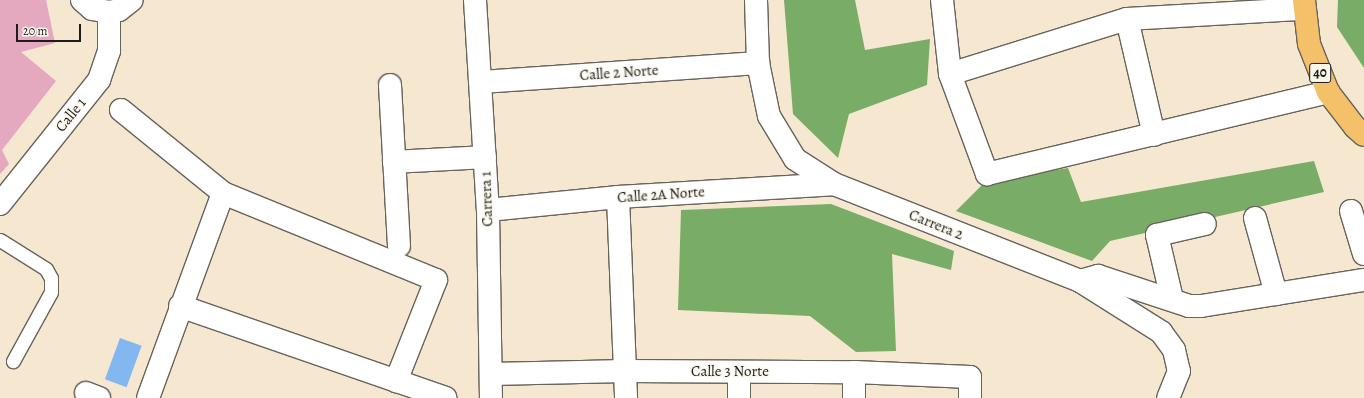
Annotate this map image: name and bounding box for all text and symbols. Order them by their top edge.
scale bar [18,16,83,42]
text: 20 m [23,23,47,39]
street label: Calle 2 Norte [579,61,659,85]
road number: 40 [1309,61,1331,85]
street label: Calle 1 [52,94,90,136]
street label: Carrera 1 [477,171,497,227]
street label: Calle 2A Norte [617,183,705,207]
street label: Carrera 2 [906,206,966,244]
street label: Calle 3 Norte [691,363,769,381]

